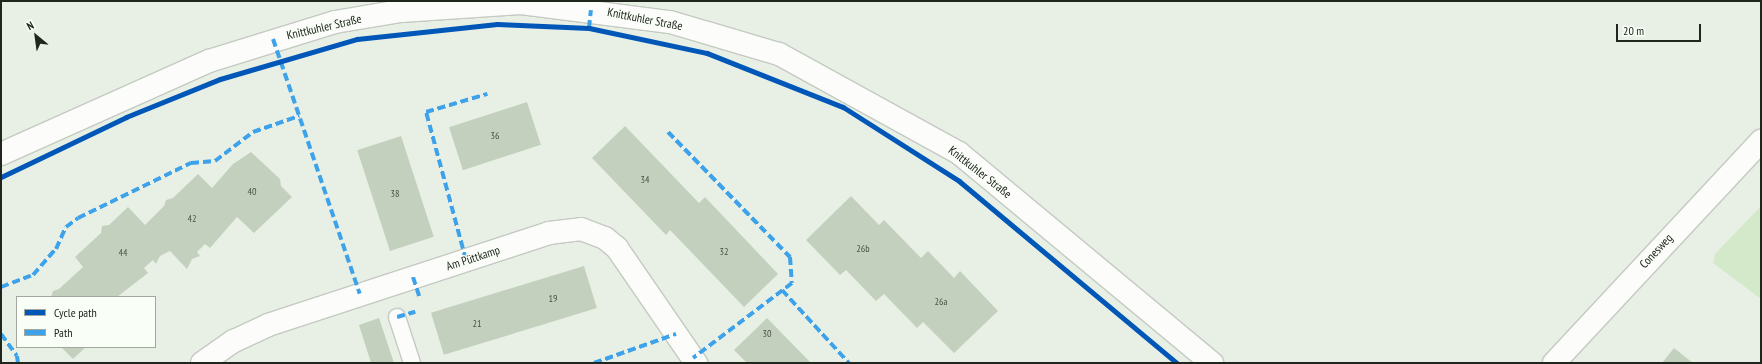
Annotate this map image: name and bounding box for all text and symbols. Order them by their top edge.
street label: Knittkuhler Straße [606,5,684,33]
street label: Knittkuhler Straße [285,11,363,43]
north arrow [16,16,56,56]
scale bar [1618,16,1703,42]
text: N [24,18,36,33]
text: 20 m [1623,23,1644,38]
house number: 36 [491,130,499,142]
street label: Knittkuhler Straße [946,143,1014,201]
house number: 34 [641,174,649,186]
house number: 40 [248,186,256,198]
house number: 38 [391,188,399,200]
house number: 42 [188,213,196,225]
street label: Conesweg [1637,231,1675,271]
street label: Am Püttkamp [444,243,502,273]
house number: 26b [856,243,870,255]
house number: 32 [720,246,728,258]
house number: 44 [119,247,127,259]
house number: 19 [549,293,557,305]
legend [16,296,156,348]
house number: 26a [935,296,947,308]
text: Cycle path [54,305,97,320]
house number: 21 [473,318,481,330]
text: Path [54,325,72,340]
house number: 30 [763,328,771,340]

